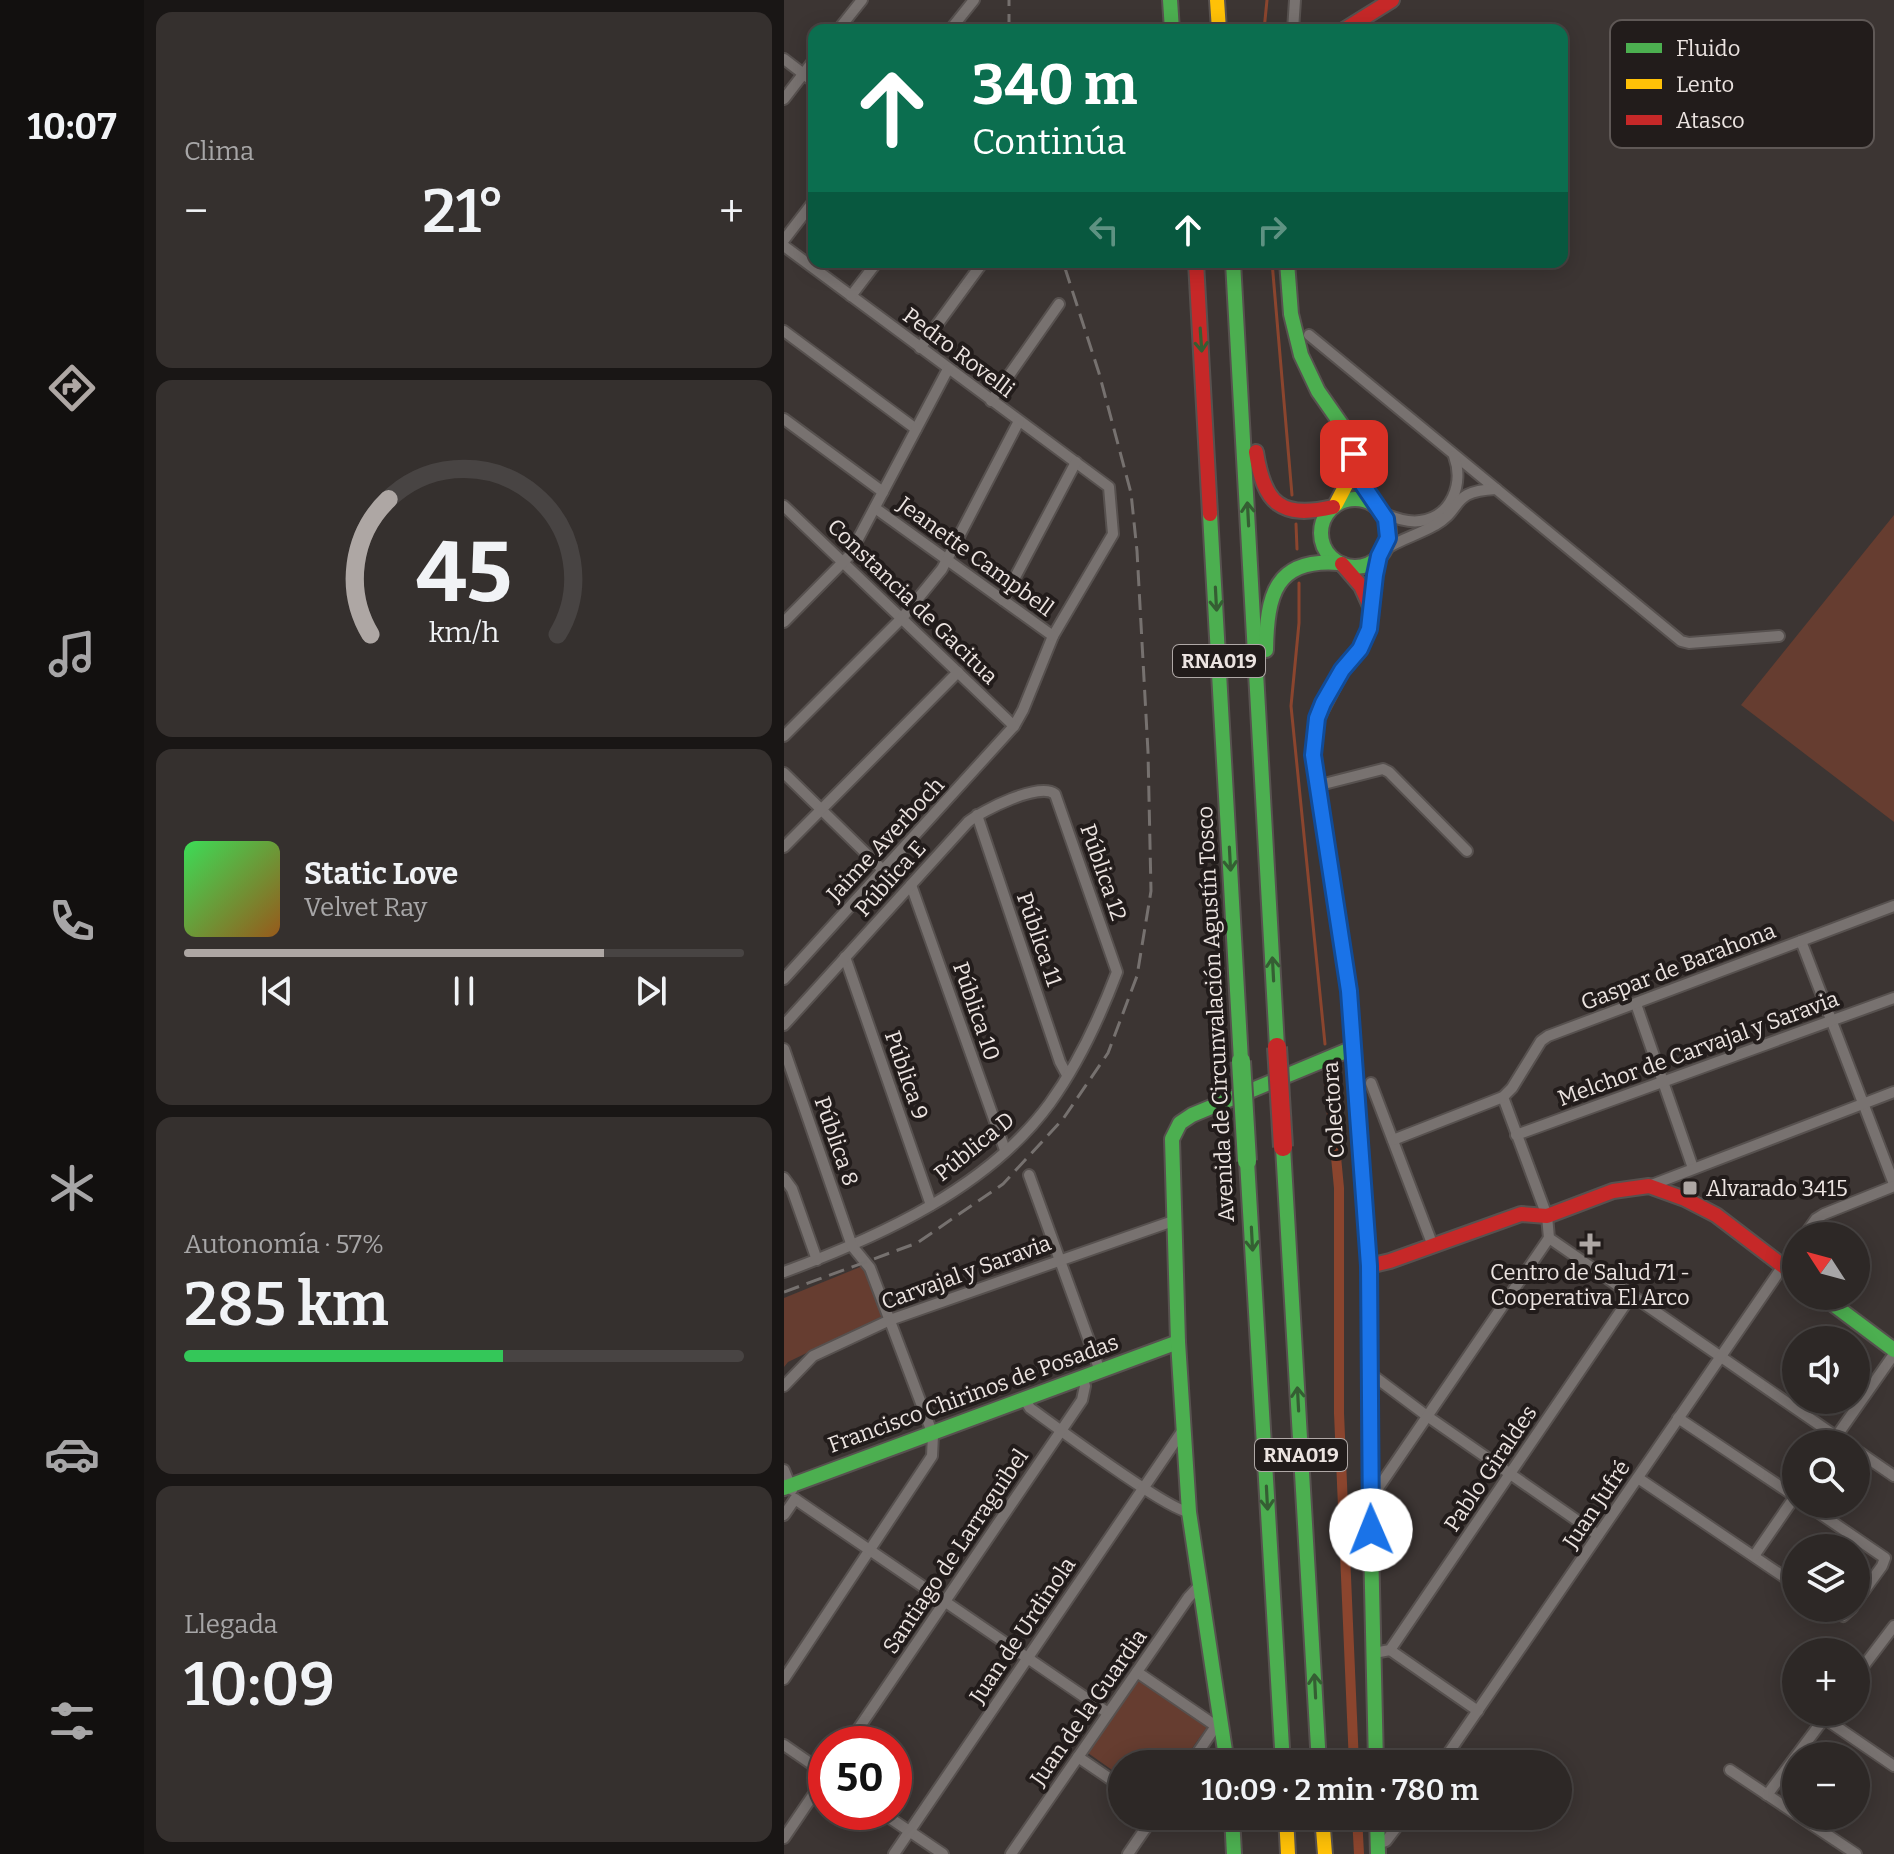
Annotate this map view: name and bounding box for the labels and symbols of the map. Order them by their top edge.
legend [1610,20,1874,148]
text: Fluido [1676,35,1740,62]
text: Lento [1676,71,1734,98]
text: Atasco [1676,107,1745,134]
street label: Pedro Rovelli [898,302,1020,403]
one-way arrow [1194,326,1209,353]
pin [1320,420,1388,488]
street label: Jeanette Campbell [892,490,1059,622]
one-way arrow [1240,501,1255,527]
street label: Constancia de Gacitua [822,513,1004,690]
one-way arrow [1209,585,1224,612]
road number: RNA019 [1173,645,1265,677]
street label: Jaime Averboch [820,771,950,908]
street label: Avenida de Circunvalación Agustín Tosco [1191,805,1240,1223]
street label: Pública 12 [1074,820,1133,924]
street label: Pública E [849,835,932,922]
one-way arrow [1223,845,1238,872]
street label: Pública 11 [1011,889,1068,990]
street label: Gaspar de Barahona [1577,917,1779,1016]
one-way arrow [1265,956,1280,983]
street label: Pública 10 [947,958,1006,1064]
street label: Melchor de Carvajal y Saravia [1554,985,1842,1112]
street label: Pública 9 [879,1027,934,1123]
street label: Colectora [1317,1061,1350,1159]
street label: Pública 8 [809,1093,864,1189]
street label: Pública D [929,1106,1020,1187]
place label: Alvarado 3415 [1706,1175,1848,1202]
marker: Alvarado 3415 [1681,1179,1699,1197]
north arrow [1782,1222,1870,1310]
one-way arrow [1245,1225,1260,1252]
street label: Carvajal y Saravia [878,1229,1055,1316]
marker: Centro de Salud 71 - Cooperativa El Arco [1579,1233,1601,1255]
place label: Centro de Salud 71 - Cooperativa El Arco [1490,1259,1690,1311]
street label: Francisco Chirinos de Posadas [824,1328,1122,1459]
one-way arrow [1290,1386,1305,1413]
street label: Pablo Giraldes [1438,1400,1543,1537]
road number: RNA019 [1255,1439,1347,1471]
street label: Santiago de Larraguibel [877,1444,1034,1659]
street label: Juan Jufré [1556,1455,1636,1554]
one-way arrow [1260,1484,1275,1511]
position arrow [1329,1488,1413,1572]
street label: Juan de Urdinola [963,1552,1081,1709]
street label: Juan de la Guardia [1024,1624,1153,1792]
one-way arrow [1307,1673,1322,1700]
speed limit sign: 50 [808,1726,912,1830]

